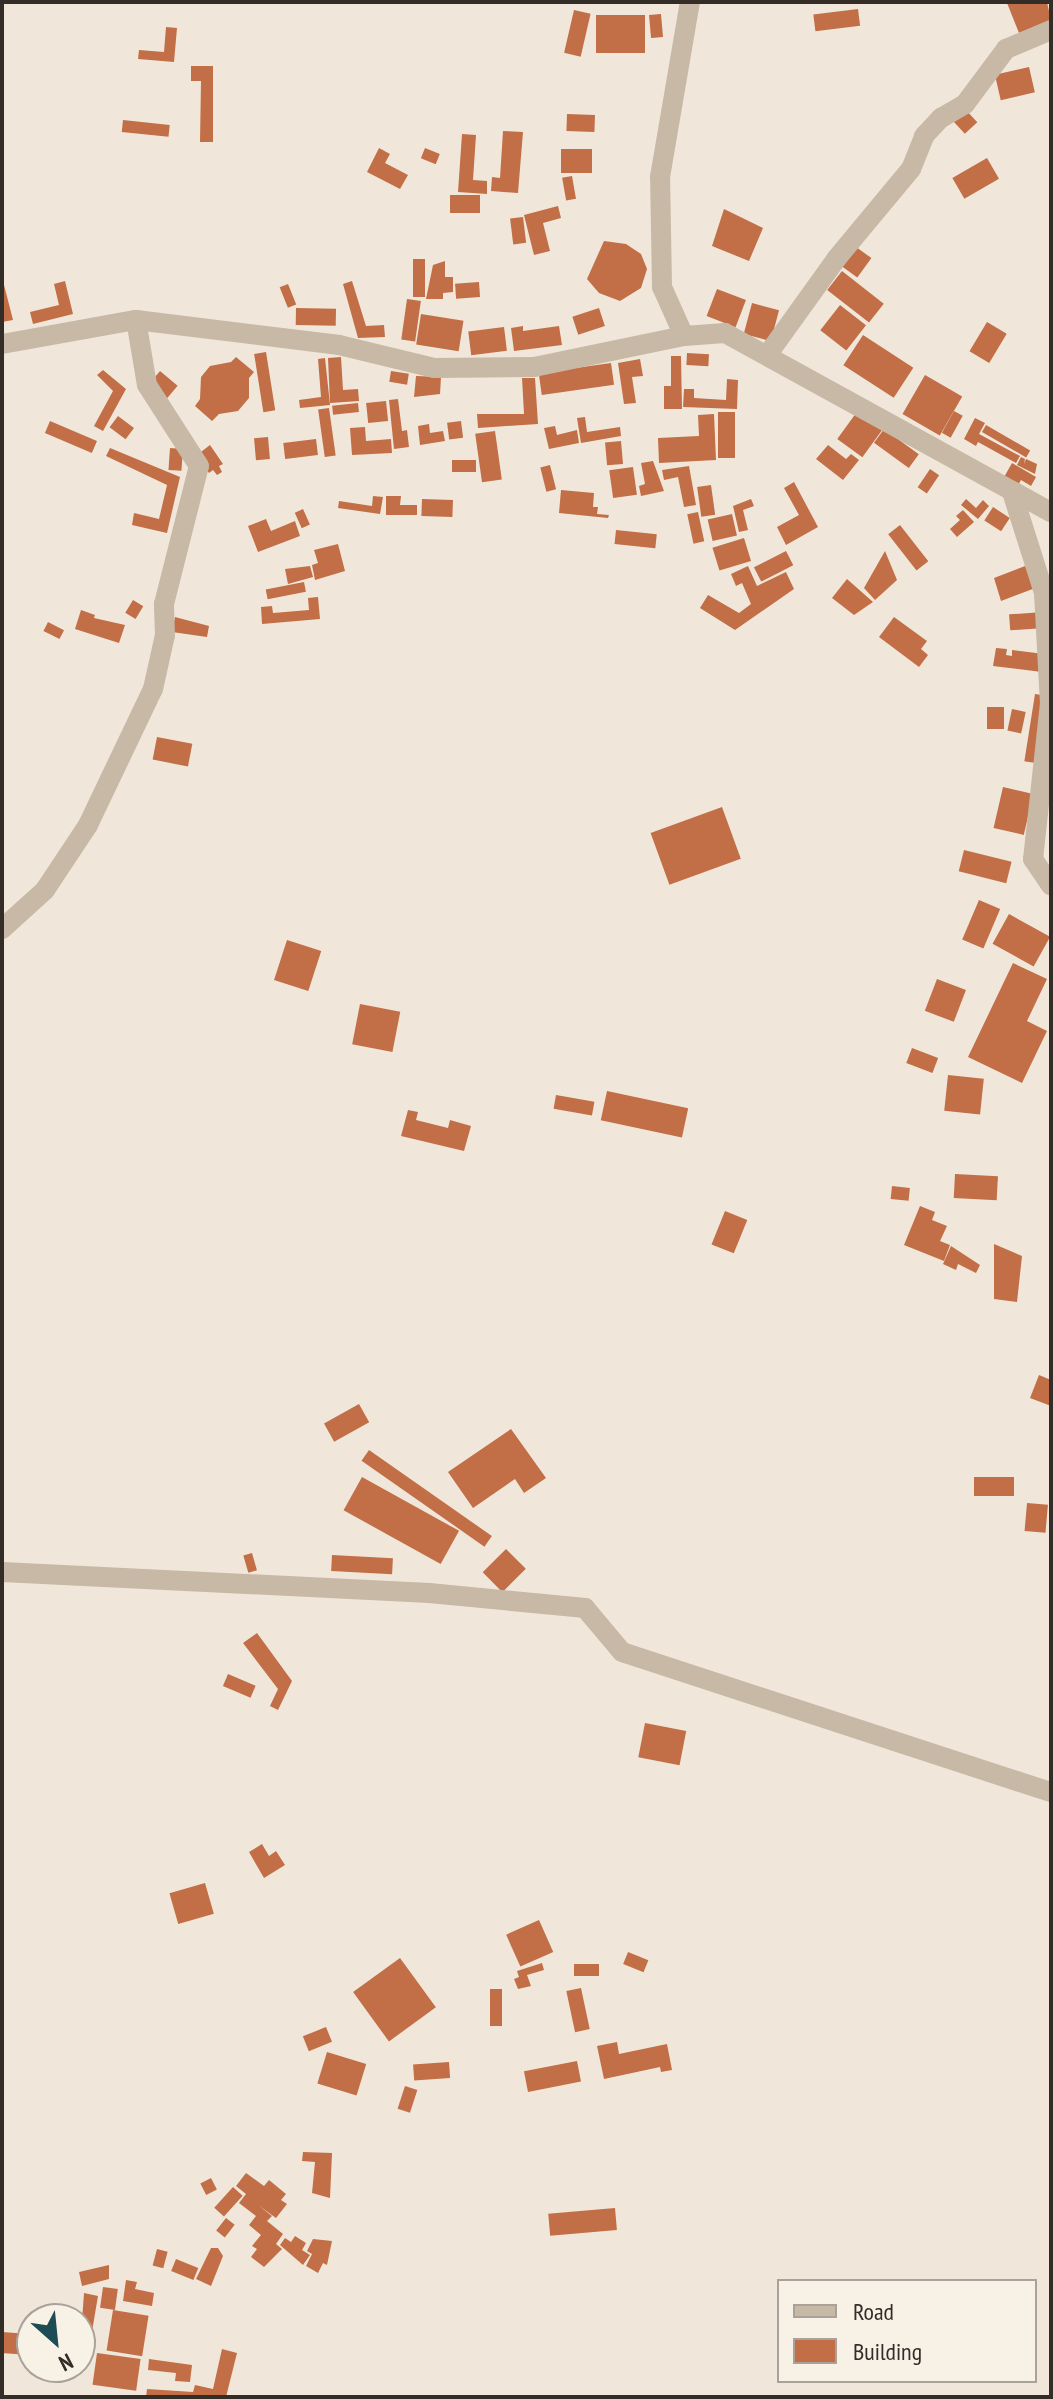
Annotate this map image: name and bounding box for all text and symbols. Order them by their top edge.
legend [777,2279,1037,2383]
text: Road [853,2296,894,2327]
north arrow [16,2303,96,2383]
text: Building [853,2336,922,2367]
text: N [54,2347,78,2378]

